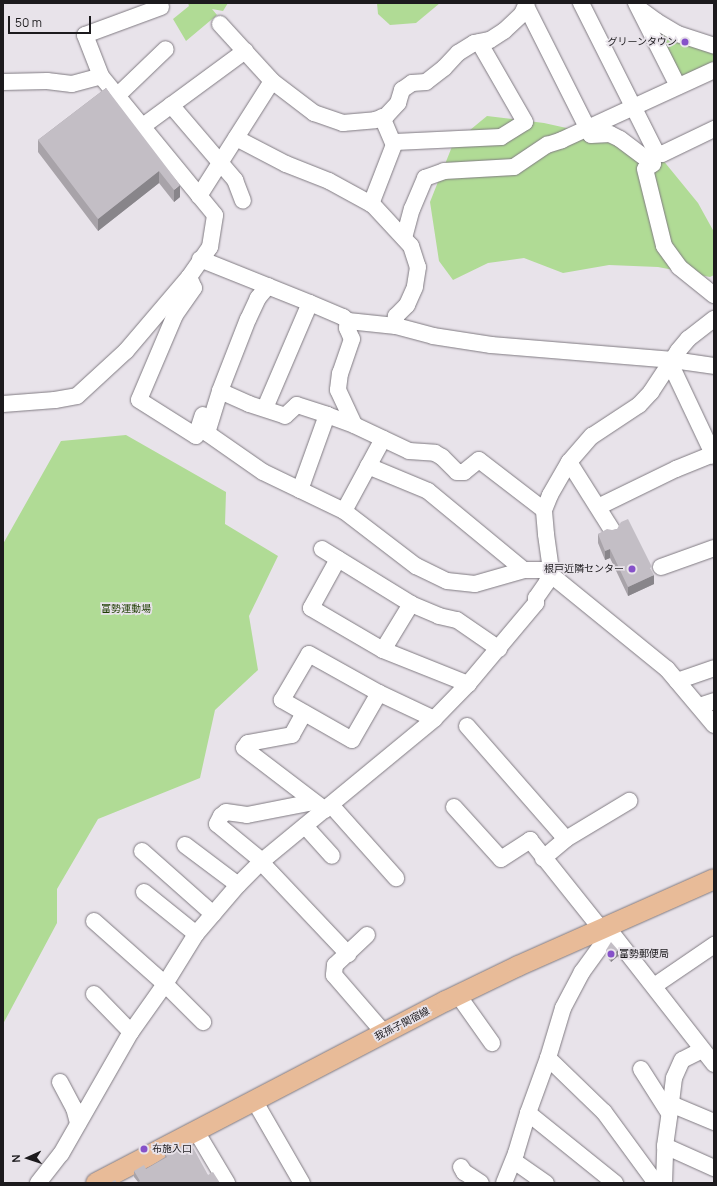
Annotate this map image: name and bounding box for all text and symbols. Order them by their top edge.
scale bar [10,8,93,34]
text: 50 m [15,14,42,31]
place label: グリーンタウン [607,36,677,48]
marker: グリーンタウン [680,37,690,47]
place label: 根戸近隣センター [544,563,624,575]
marker: 根戸近隣センター [627,564,637,574]
park label: 富勢運動場 [101,603,151,615]
place label: 富勢郵便局 [619,948,669,960]
marker: 富勢郵便局 [606,949,616,959]
street label: 我孫子関宿線 [373,1005,431,1043]
north arrow [8,1138,48,1178]
place label: 布施入口 [152,1143,192,1155]
marker: 布施入口 [139,1144,149,1154]
text: N [8,1154,23,1163]

